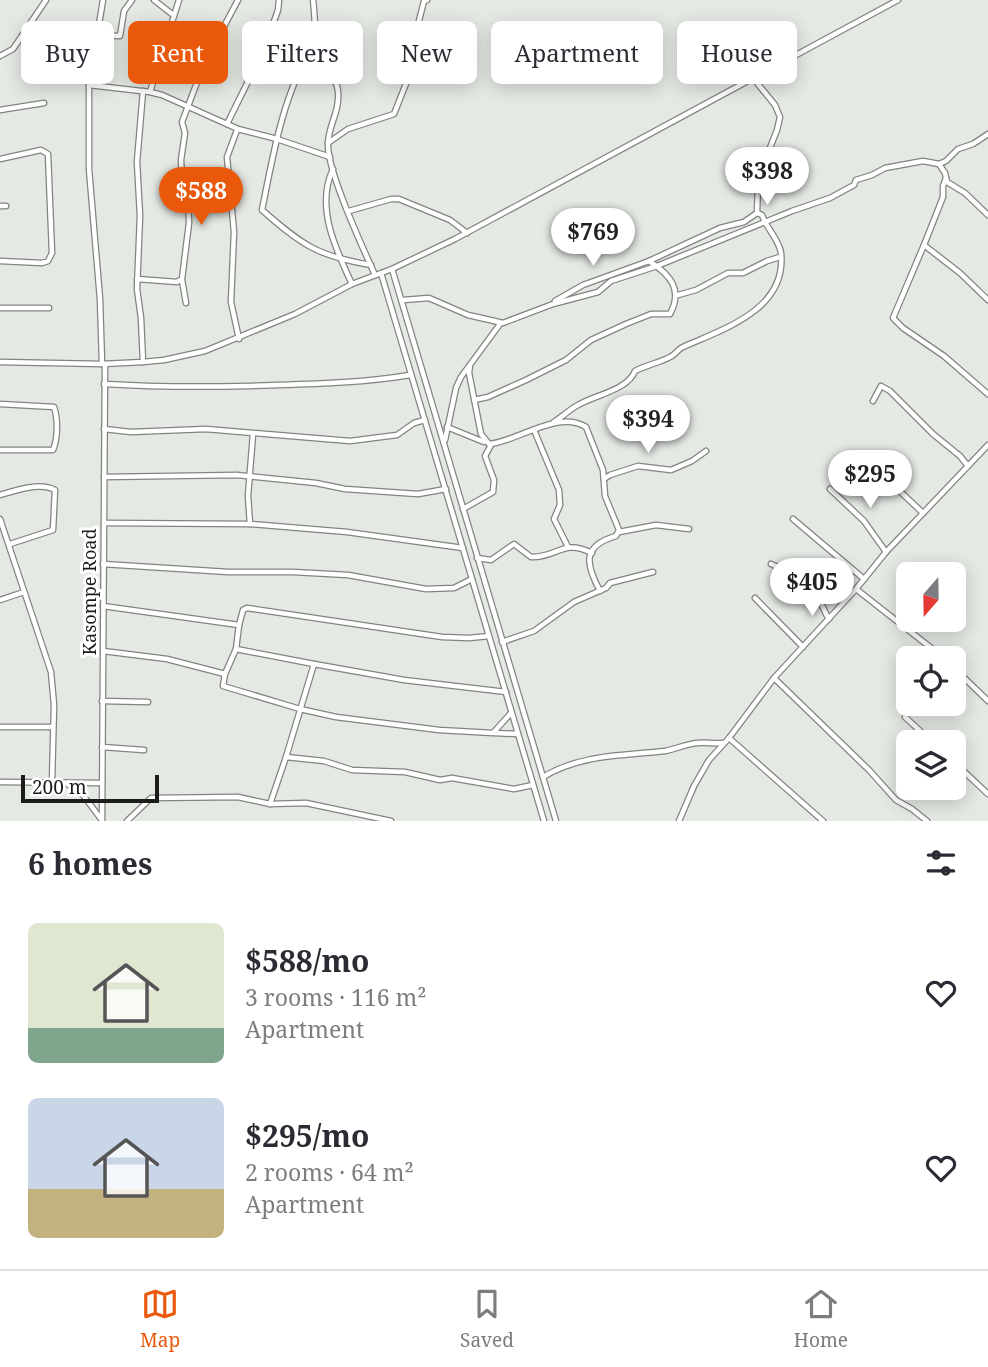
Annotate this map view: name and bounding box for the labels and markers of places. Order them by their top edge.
pin: $398 [726,148,808,207]
pin: $588 [160,168,242,227]
pin: $769 [552,208,634,268]
pin: $394 [607,396,689,455]
pin: $295 [829,450,911,510]
pin: $405 [771,558,853,618]

